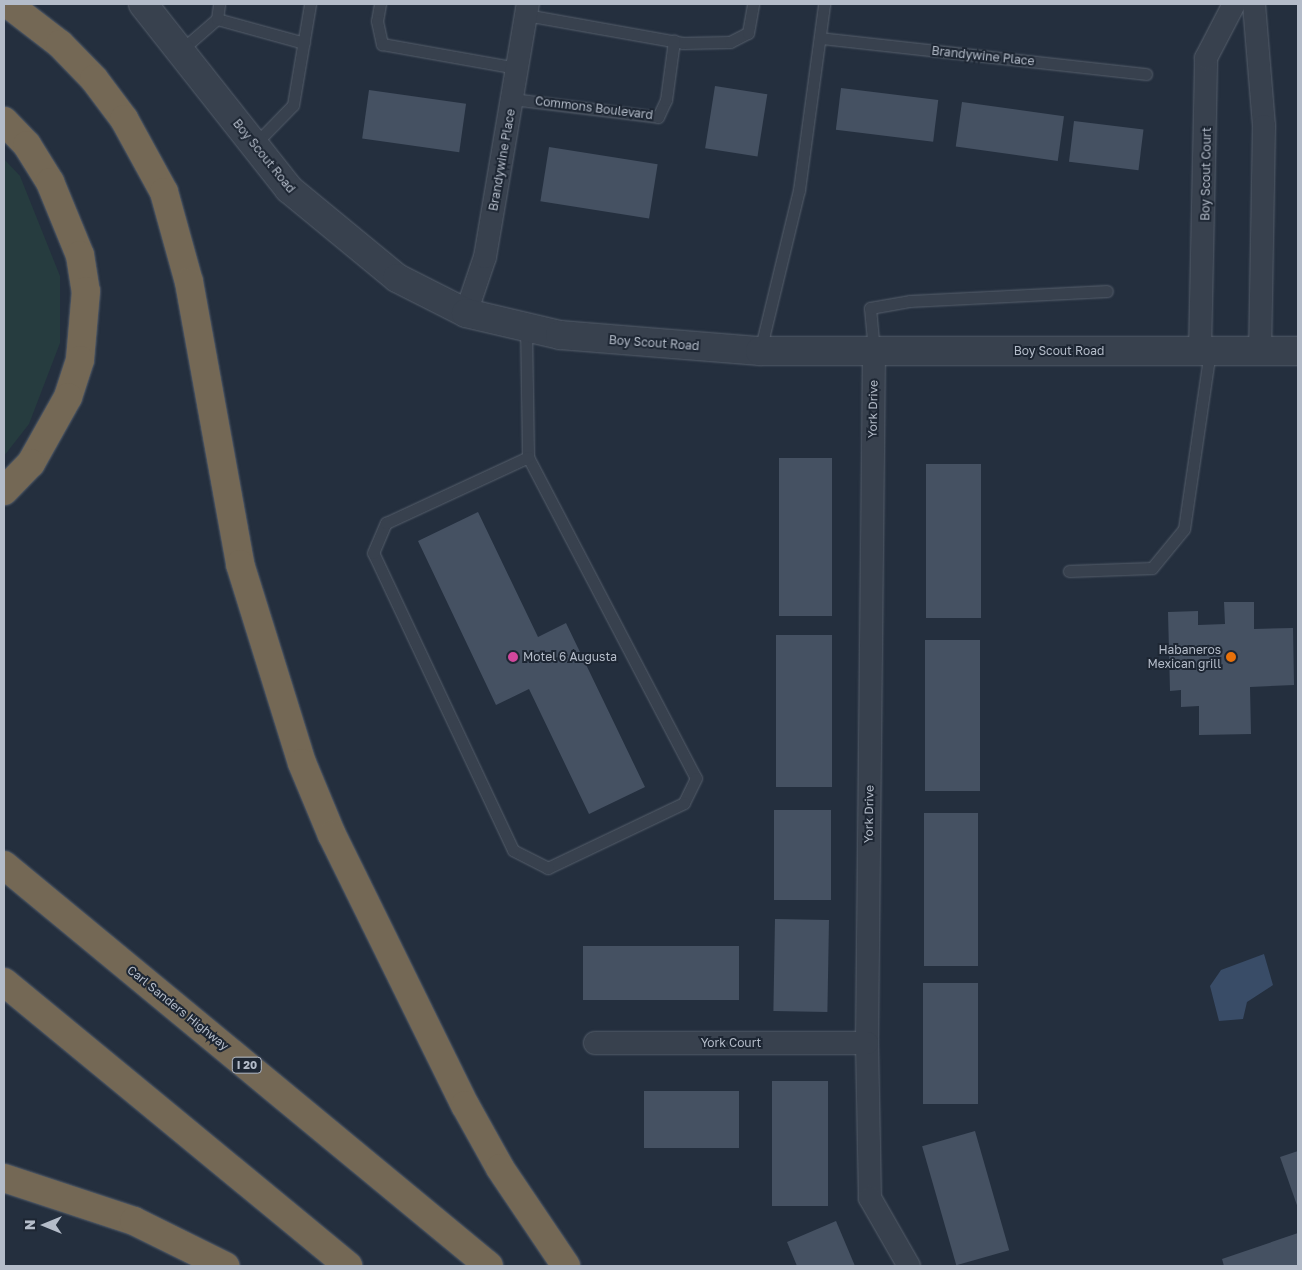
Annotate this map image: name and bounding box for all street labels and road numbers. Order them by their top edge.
street label: Brandywine Place [931,43,1035,69]
street label: Commons Boulevard [534,94,654,122]
street label: Brandywine Place [486,108,518,212]
street label: Boy Scout Road [230,116,298,196]
street label: Boy Scout Court [1198,127,1214,221]
street label: Boy Scout Road [608,333,700,353]
street label: Boy Scout Road [1014,344,1104,358]
street label: York Drive [865,380,881,438]
street label: York Drive [861,785,877,843]
street label: Carl Sanders Highway [124,963,232,1053]
street label: York Court [701,1036,761,1050]
road number: I 20 [231,1056,263,1074]

